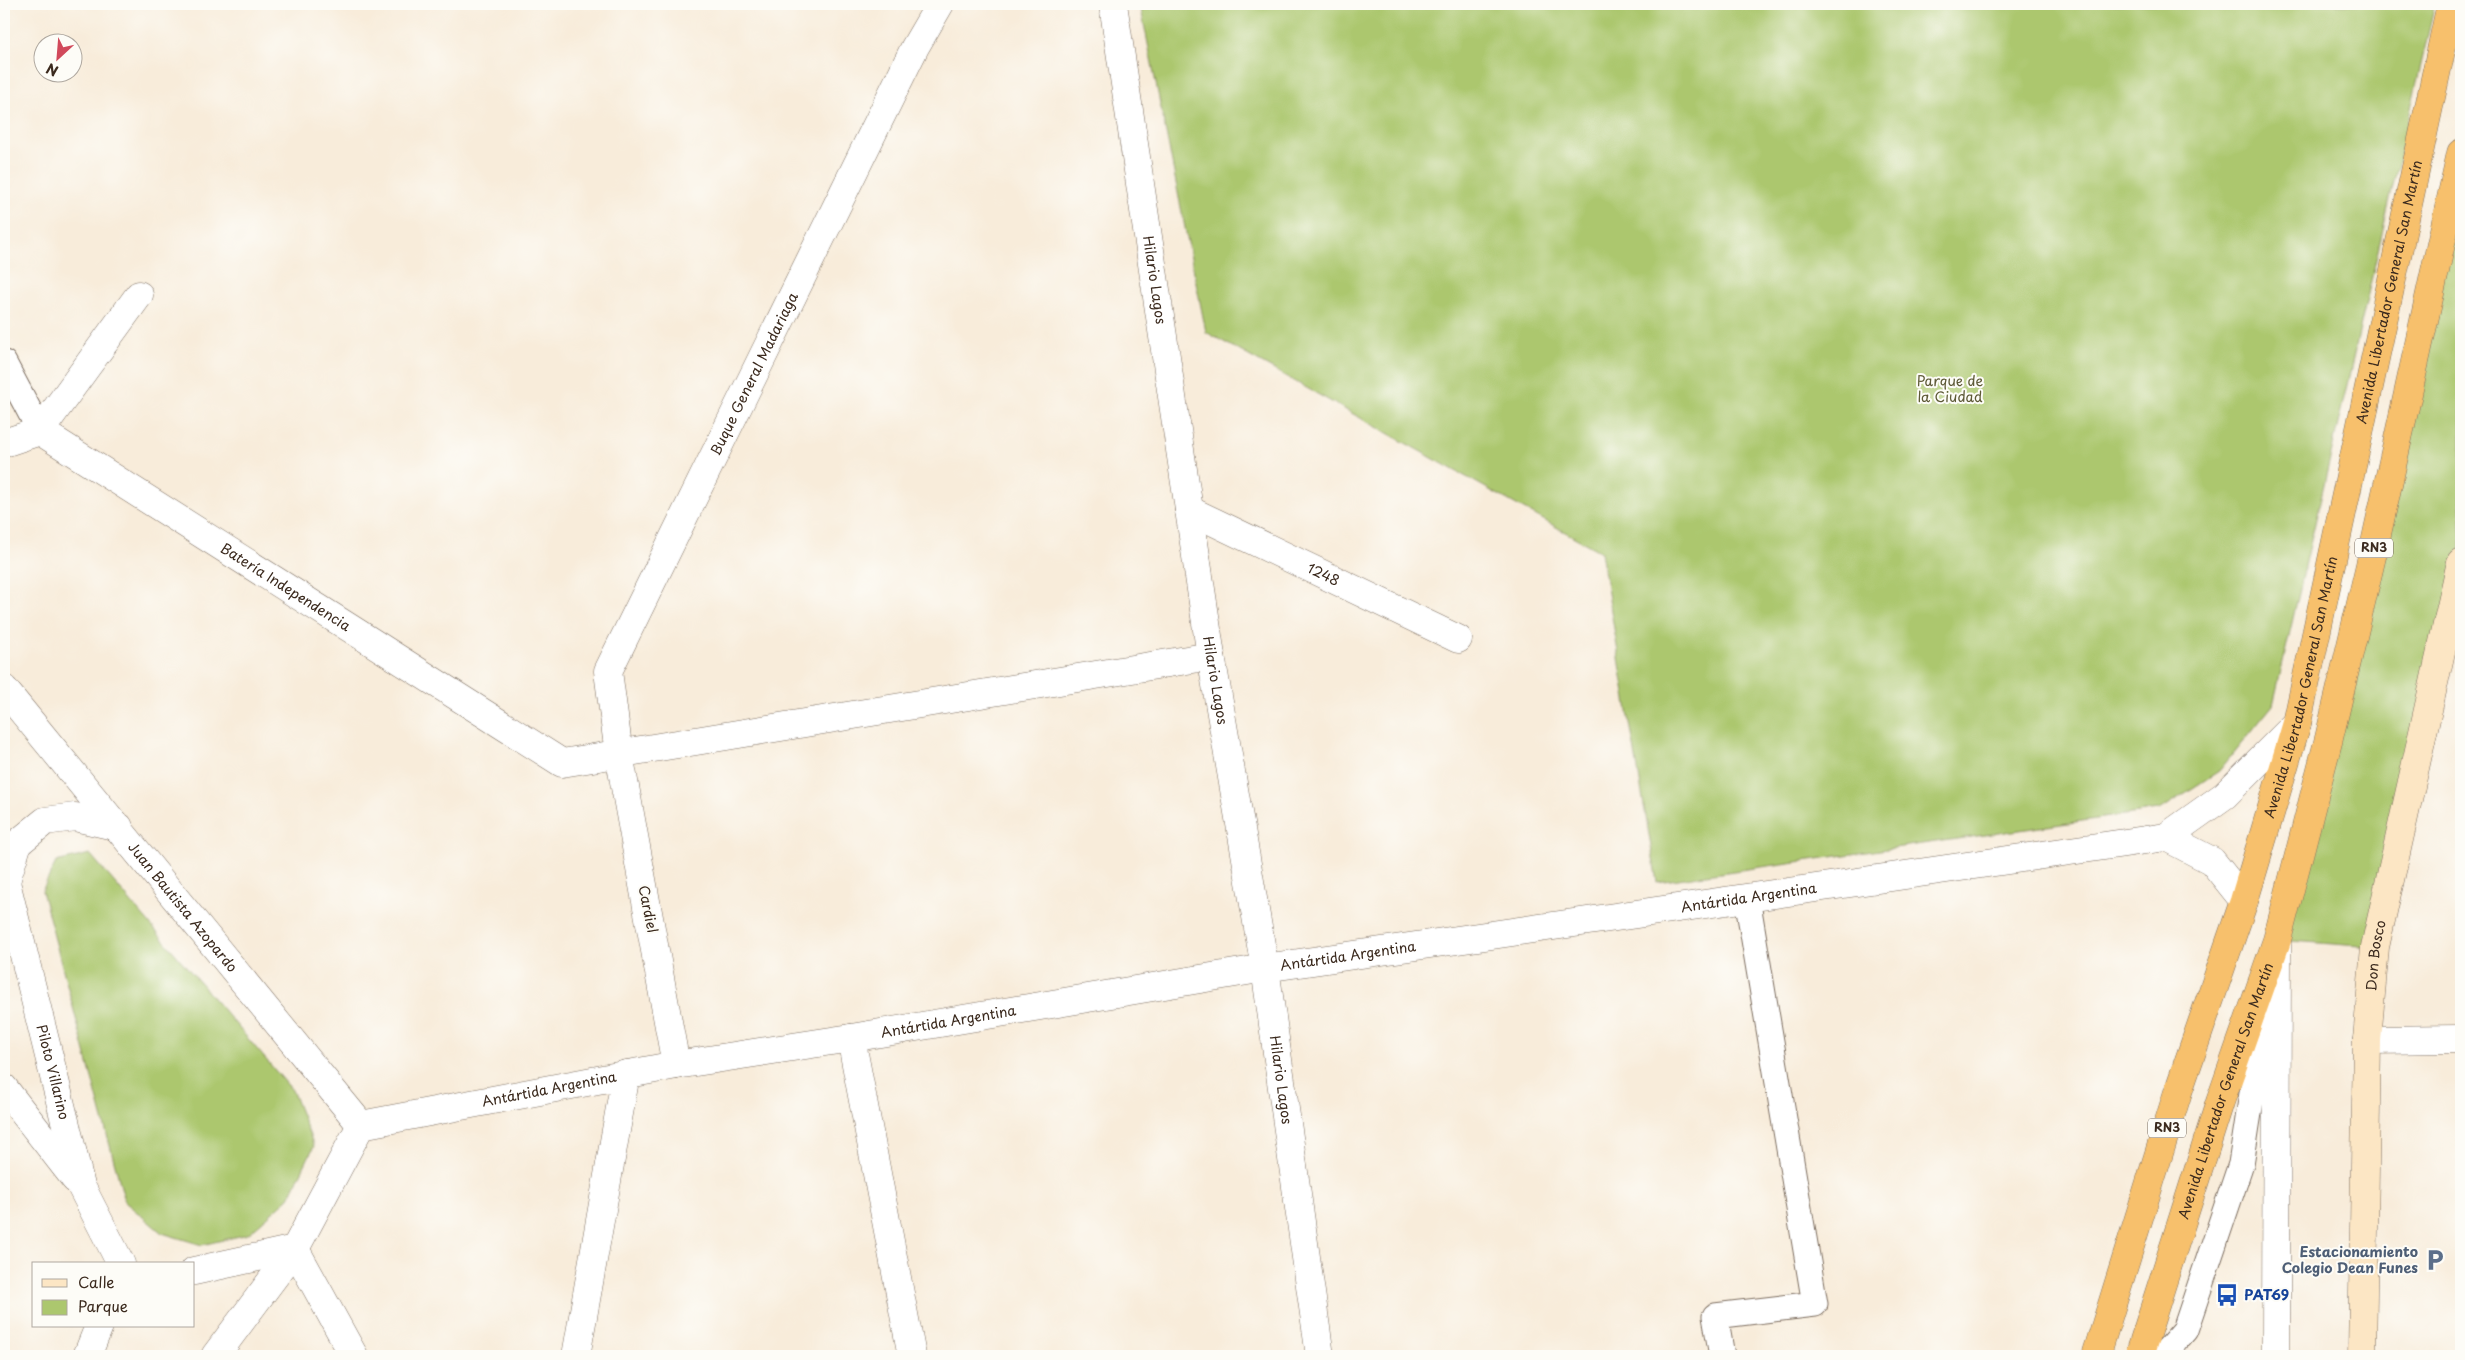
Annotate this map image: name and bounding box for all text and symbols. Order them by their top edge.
north arrow [32,32,82,82]
text: N [42,58,62,82]
street label: Avenida Libertador General San Martín [2350,158,2427,426]
street label: Hilario Lagos [1138,234,1172,326]
street label: Buque General Madariaga [705,288,803,459]
park label: Parque de la Ciudad [1917,370,1984,407]
street label: Batería Independencia [217,538,355,636]
road number: RN3 [2355,538,2393,558]
street label: Avenida Libertador General San Martín [2258,554,2342,821]
street label: 1248 [1304,557,1343,591]
street label: Hilario Lagos [1198,635,1234,726]
street label: Juan Bautista Azopardo [123,837,243,977]
street label: Antártida Argentina [1680,877,1818,917]
street label: Cardiel [634,884,663,934]
street label: Don Bosco [2360,918,2391,992]
street label: Antártida Argentina [1279,935,1417,976]
street label: Avenida Libertador General San Martín [2172,960,2278,1221]
street label: Antártida Argentina [879,999,1018,1043]
street label: Piloto Villarino [32,1022,75,1122]
street label: Hilario Lagos [1265,1034,1298,1126]
street label: Antártida Argentina [480,1066,618,1112]
road number: RN3 [2148,1118,2186,1138]
place label: Estacionamiento Colegio Dean Funes [2282,1241,2418,1278]
parking icon: Estacionamiento Colegio Dean Funes [2422,1247,2448,1273]
legend [32,1262,195,1328]
text: Calle [78,1270,115,1293]
bus stop icon: PAT69 [2214,1282,2240,1308]
place label: PAT69 [2244,1284,2289,1305]
text: Parque [78,1294,128,1317]

